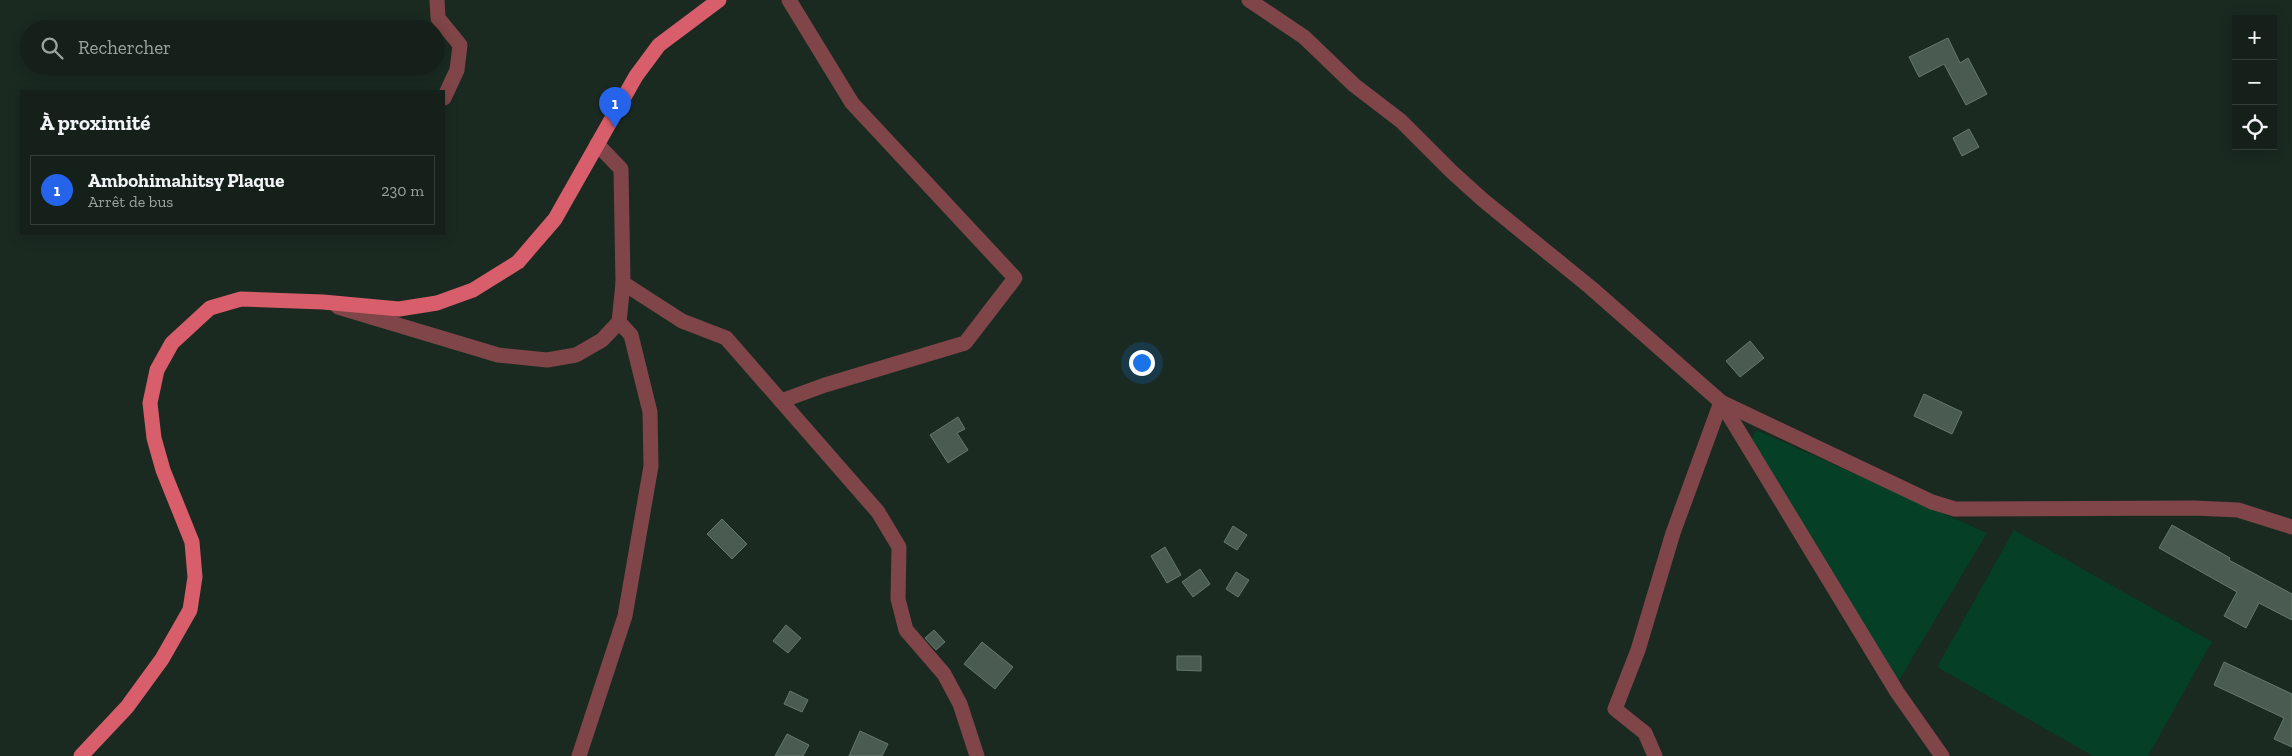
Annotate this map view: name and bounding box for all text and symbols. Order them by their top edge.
map controls [2232,15,2277,150]
button: + [2232,15,2277,60]
search box [20,20,445,75]
icon: search [38,34,66,62]
text: Rechercher [78,36,171,59]
button: − [2232,60,2277,105]
pin: 1 [599,87,631,128]
button: locate [2232,105,2277,150]
text: À proximité [40,110,150,135]
text: Ambohimahitsy Plaque [88,169,284,192]
text: 1 [54,181,60,200]
text: 230 m [381,181,424,200]
text: Arrêt de bus [88,192,173,211]
your location [1129,350,1155,376]

